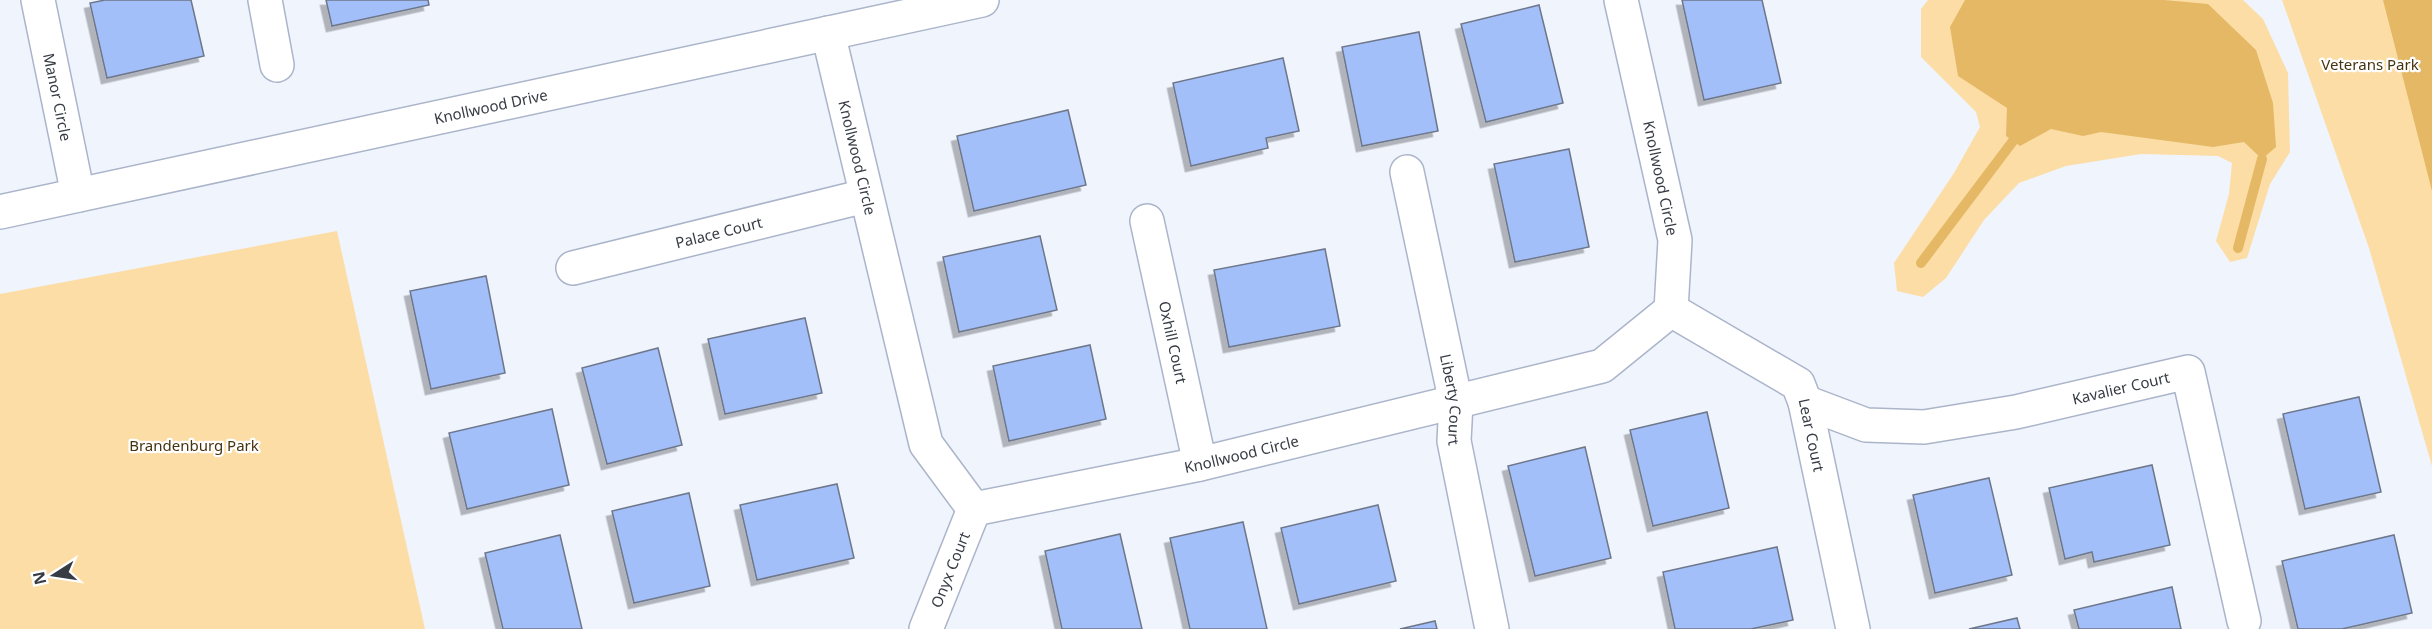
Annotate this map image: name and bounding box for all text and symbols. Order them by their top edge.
street label: Manor Circle [39,51,77,143]
park label: Veterans Park [2321,54,2419,74]
street label: Knollwood Drive [432,84,549,128]
street label: Knollwood Circle [834,98,881,217]
street label: Knollwood Circle [1639,119,1683,237]
street label: Palace Court [673,212,765,252]
street label: Oxhill Court [1155,299,1192,386]
street label: Liberty Court [1436,352,1466,447]
street label: Kavalier Court [2070,366,2172,409]
street label: Lear Court [1794,397,1830,474]
street label: Knollwood Circle [1182,430,1301,477]
park label: Brandenburg Park [129,435,259,455]
street label: Onyx Court [926,528,974,610]
north arrow [24,545,84,605]
text: N [27,569,51,587]

